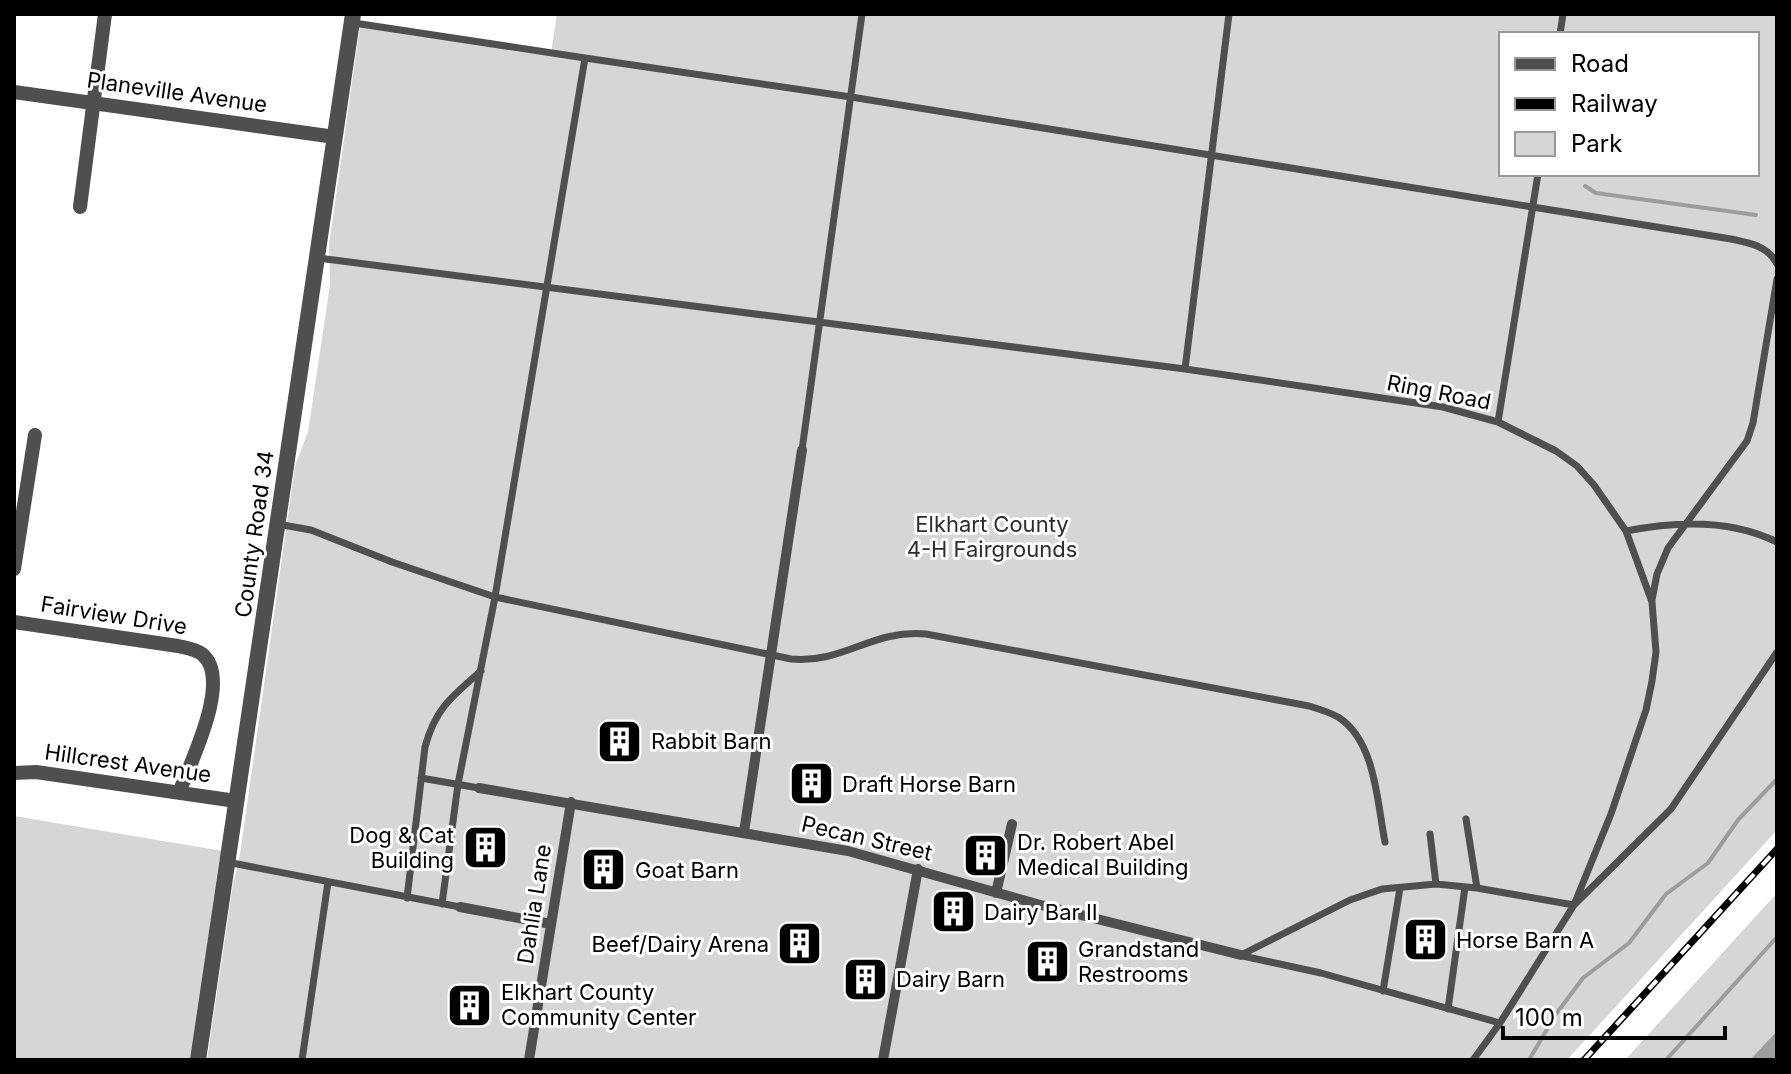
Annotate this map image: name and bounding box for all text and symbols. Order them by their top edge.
legend [1499,32,1759,176]
text: Road [1571,49,1629,78]
street label: Planeville Avenue [85,66,269,118]
text: Railway [1571,89,1658,118]
text: Park [1571,129,1622,158]
street label: Ring Road [1385,369,1493,415]
street label: County Road 34 [229,449,279,619]
park label: Elkhart County 4-H Fairgrounds [907,511,1077,562]
street label: Fairview Drive [39,591,189,639]
building icon: Rabbit Barn [596,717,644,765]
place label: Rabbit Barn [651,728,771,754]
street label: Hillcrest Avenue [43,738,213,788]
building icon: Draft Horse Barn [787,760,835,808]
place label: Draft Horse Barn [842,771,1016,797]
street label: Pecan Street [799,810,935,866]
place label: Dog & Cat Building [349,822,454,873]
building icon: Dog & Cat Building [461,824,509,872]
place label: Dr. Robert Abel Medical Building [1017,829,1189,880]
building icon: Dr. Robert Abel Medical Building [962,831,1010,879]
street label: Dahlia Lane [512,842,556,966]
building icon: Goat Barn [580,846,628,894]
place label: Goat Barn [635,857,739,883]
building icon: Dairy Bar II [929,888,977,936]
place label: Dairy Bar II [984,899,1098,925]
building icon: Horse Barn A [1401,916,1449,964]
building icon: Beef/Dairy Arena [776,920,824,968]
place label: Horse Barn A [1456,927,1594,953]
place label: Beef/Dairy Arena [591,931,769,957]
place label: Grandstand Restrooms [1078,936,1199,987]
building icon: Grandstand Restrooms [1023,938,1071,986]
building icon: Dairy Barn [841,955,889,1003]
place label: Dairy Barn [896,966,1005,992]
place label: Elkhart County Community Center [501,979,696,1030]
building icon: Elkhart County Community Center [446,981,494,1029]
scale bar [1503,990,1725,1040]
text: 100 m [1515,1003,1583,1032]

